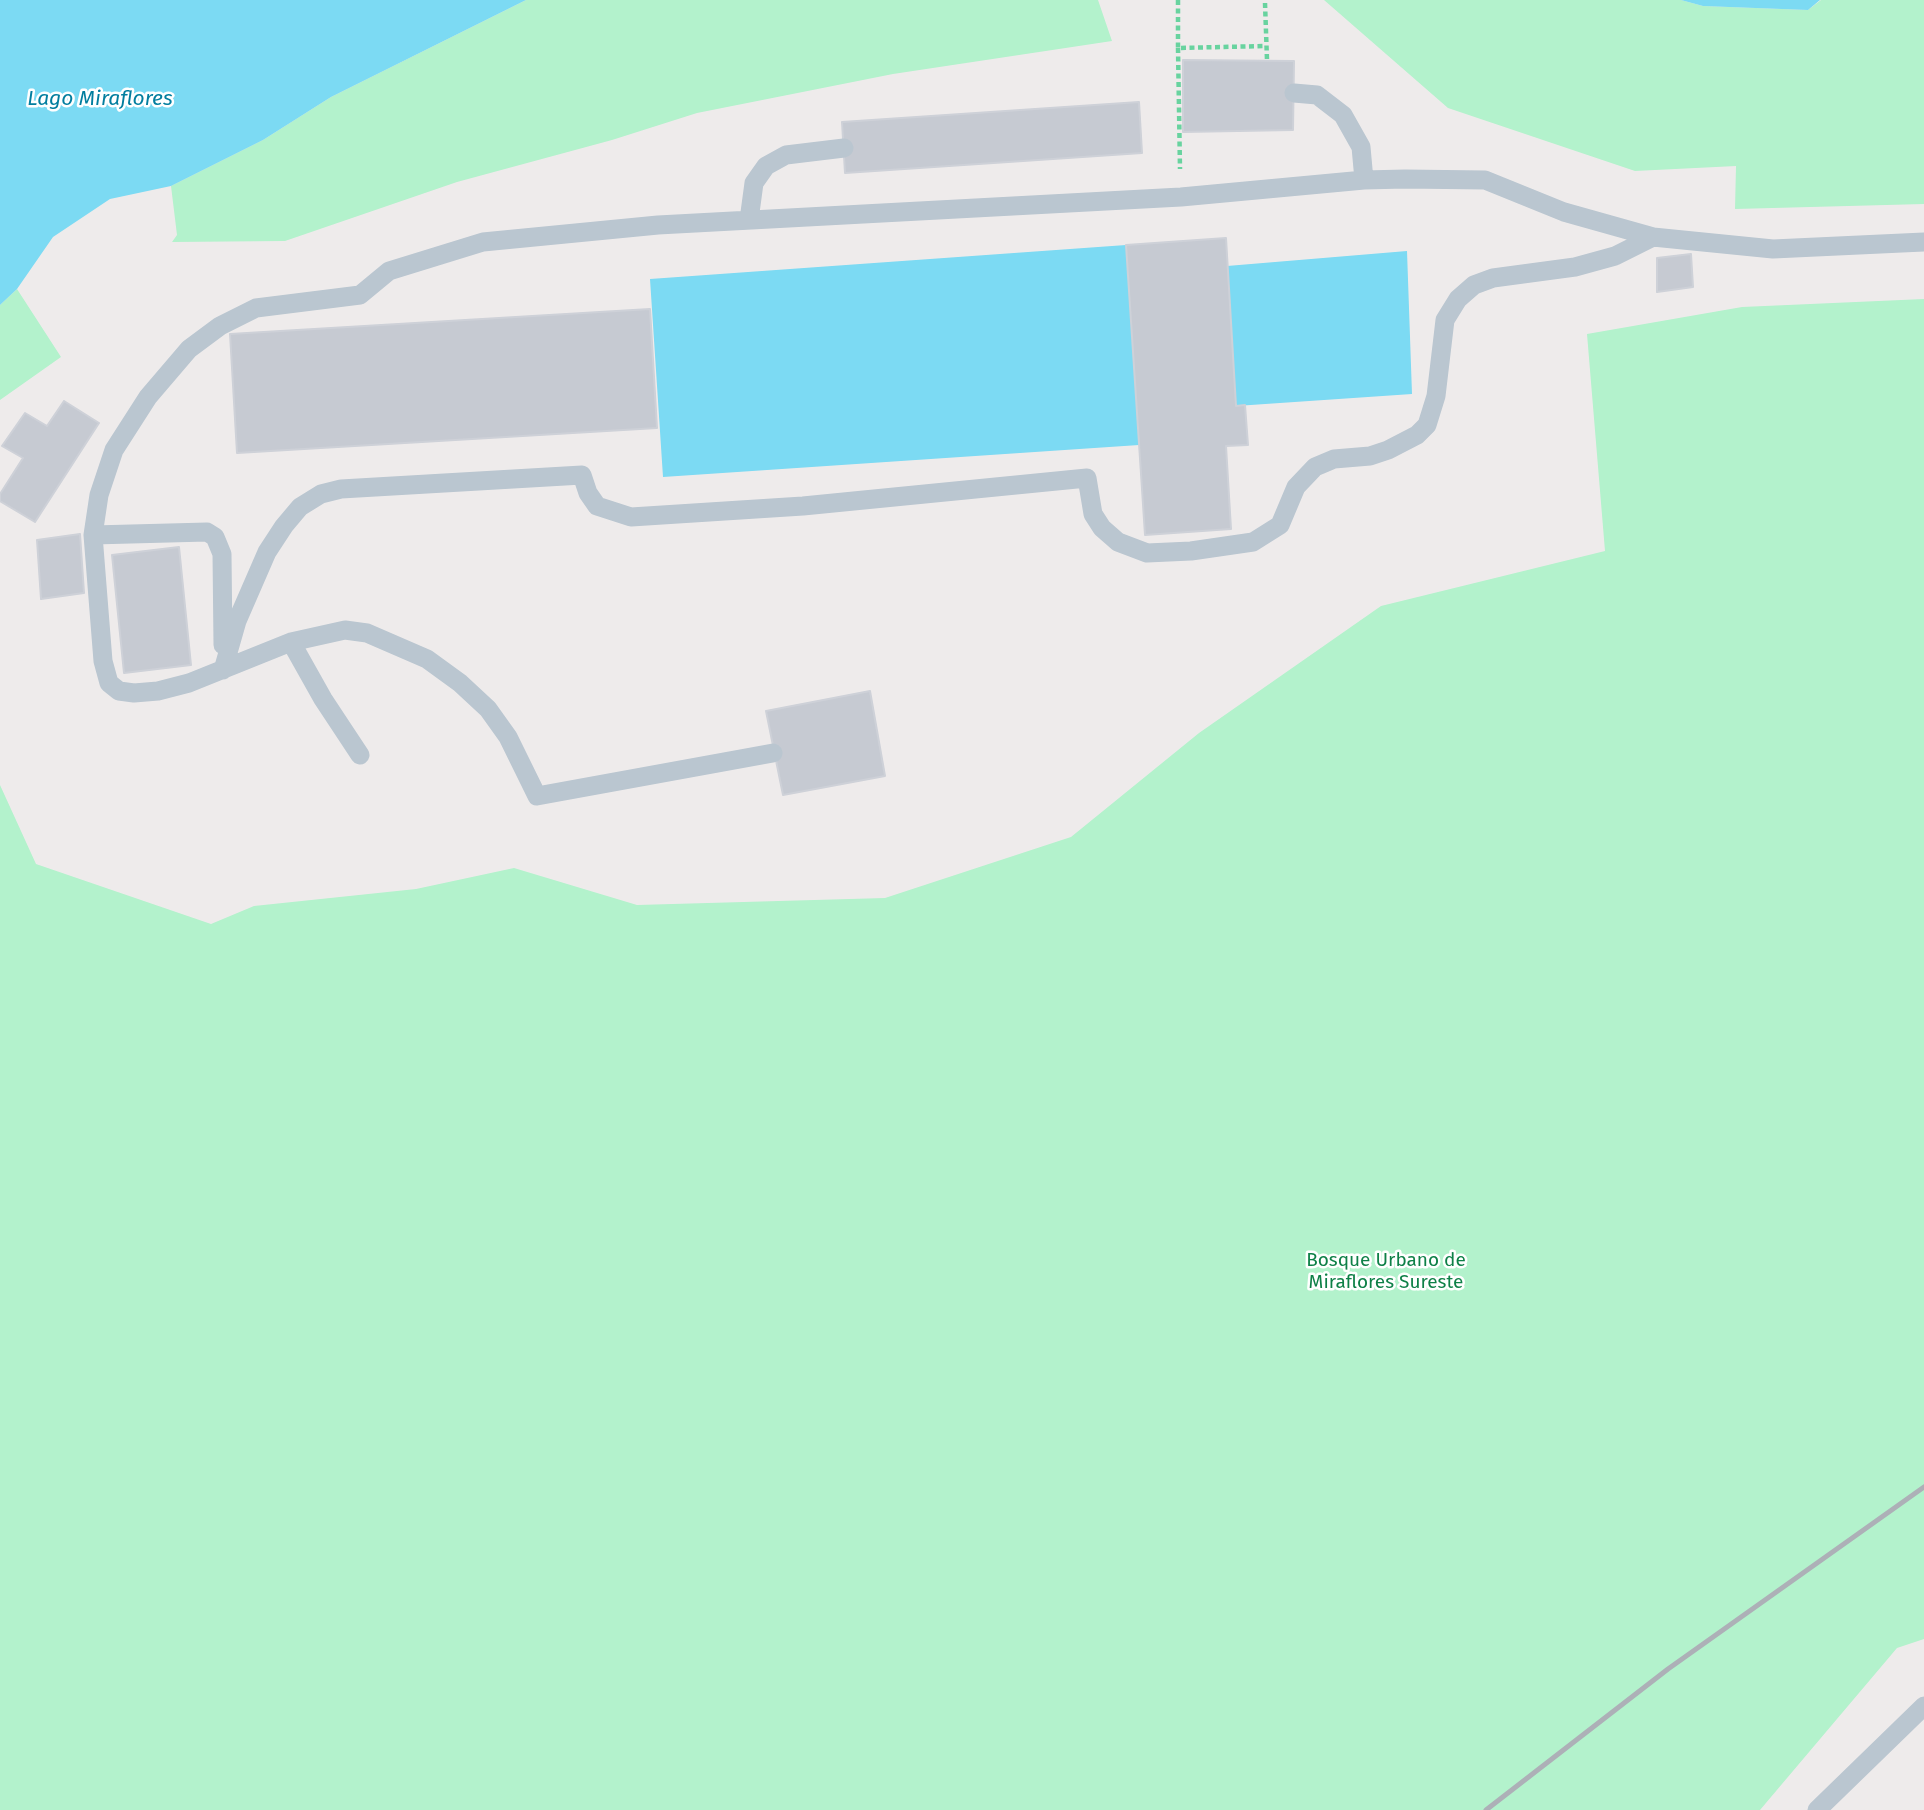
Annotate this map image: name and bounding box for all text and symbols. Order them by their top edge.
water label: Lago Miraflores [27,86,173,112]
park label: Bosque Urbano de Miraflores Sureste [1306,1250,1466,1294]

